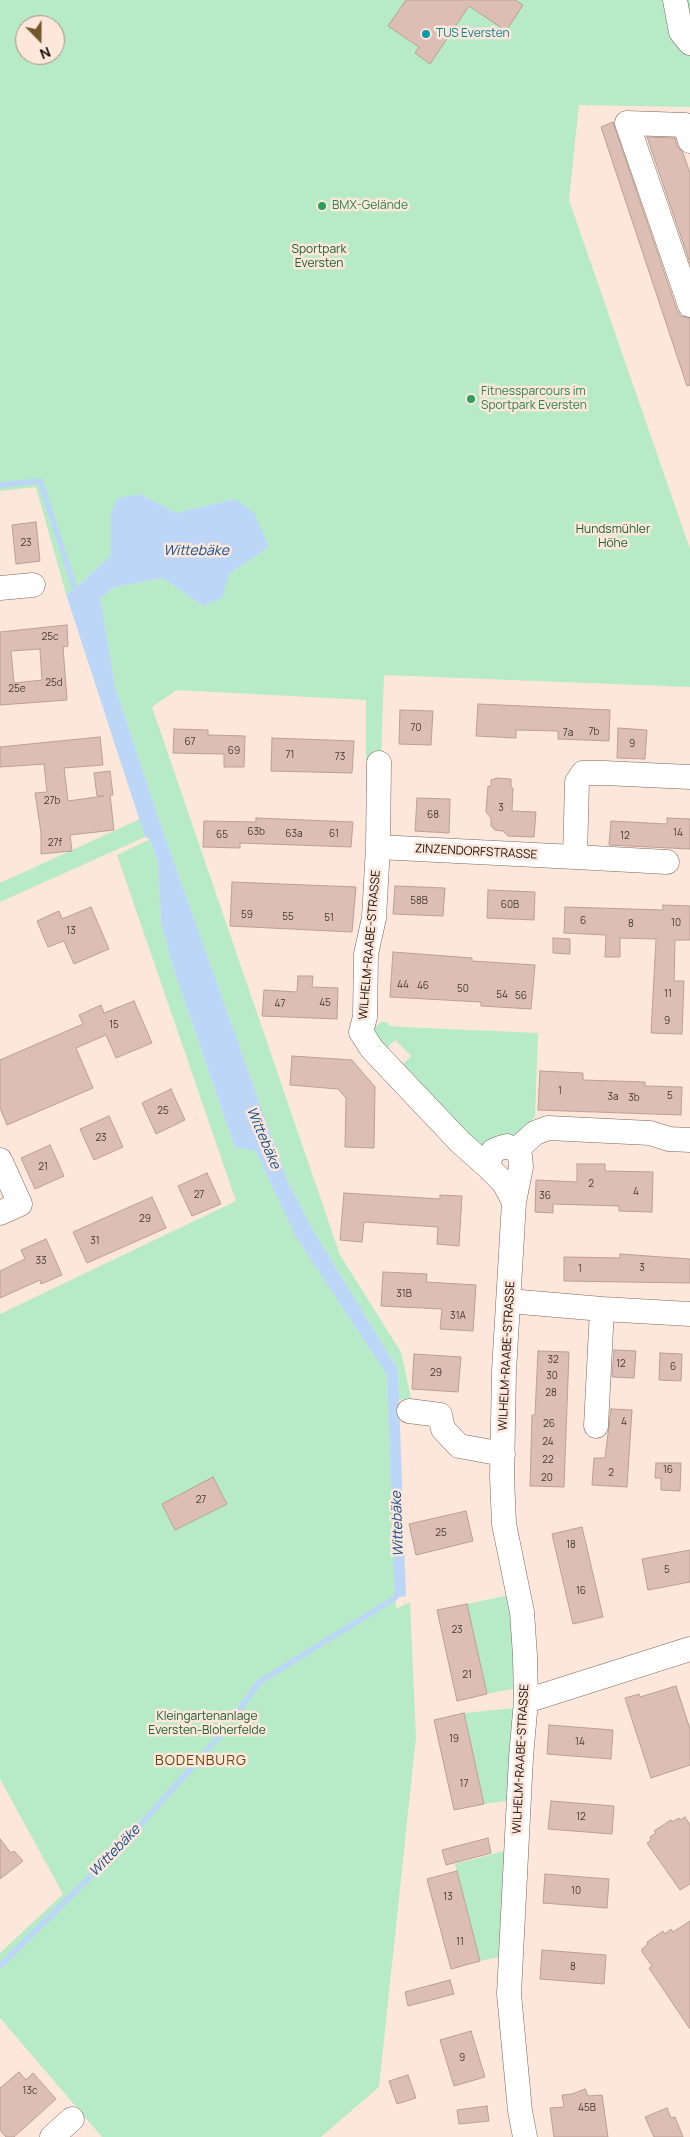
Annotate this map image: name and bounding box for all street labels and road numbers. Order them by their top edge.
street label: ZINZENDORFSTRASSE [414,842,538,862]
street label: WILHELM-RAABE-STRASSE [356,870,384,1020]
street label: WILHELM-RAABE-STRASSE [496,1281,518,1431]
street label: WILHELM-RAABE-STRASSE [510,1684,532,1834]

